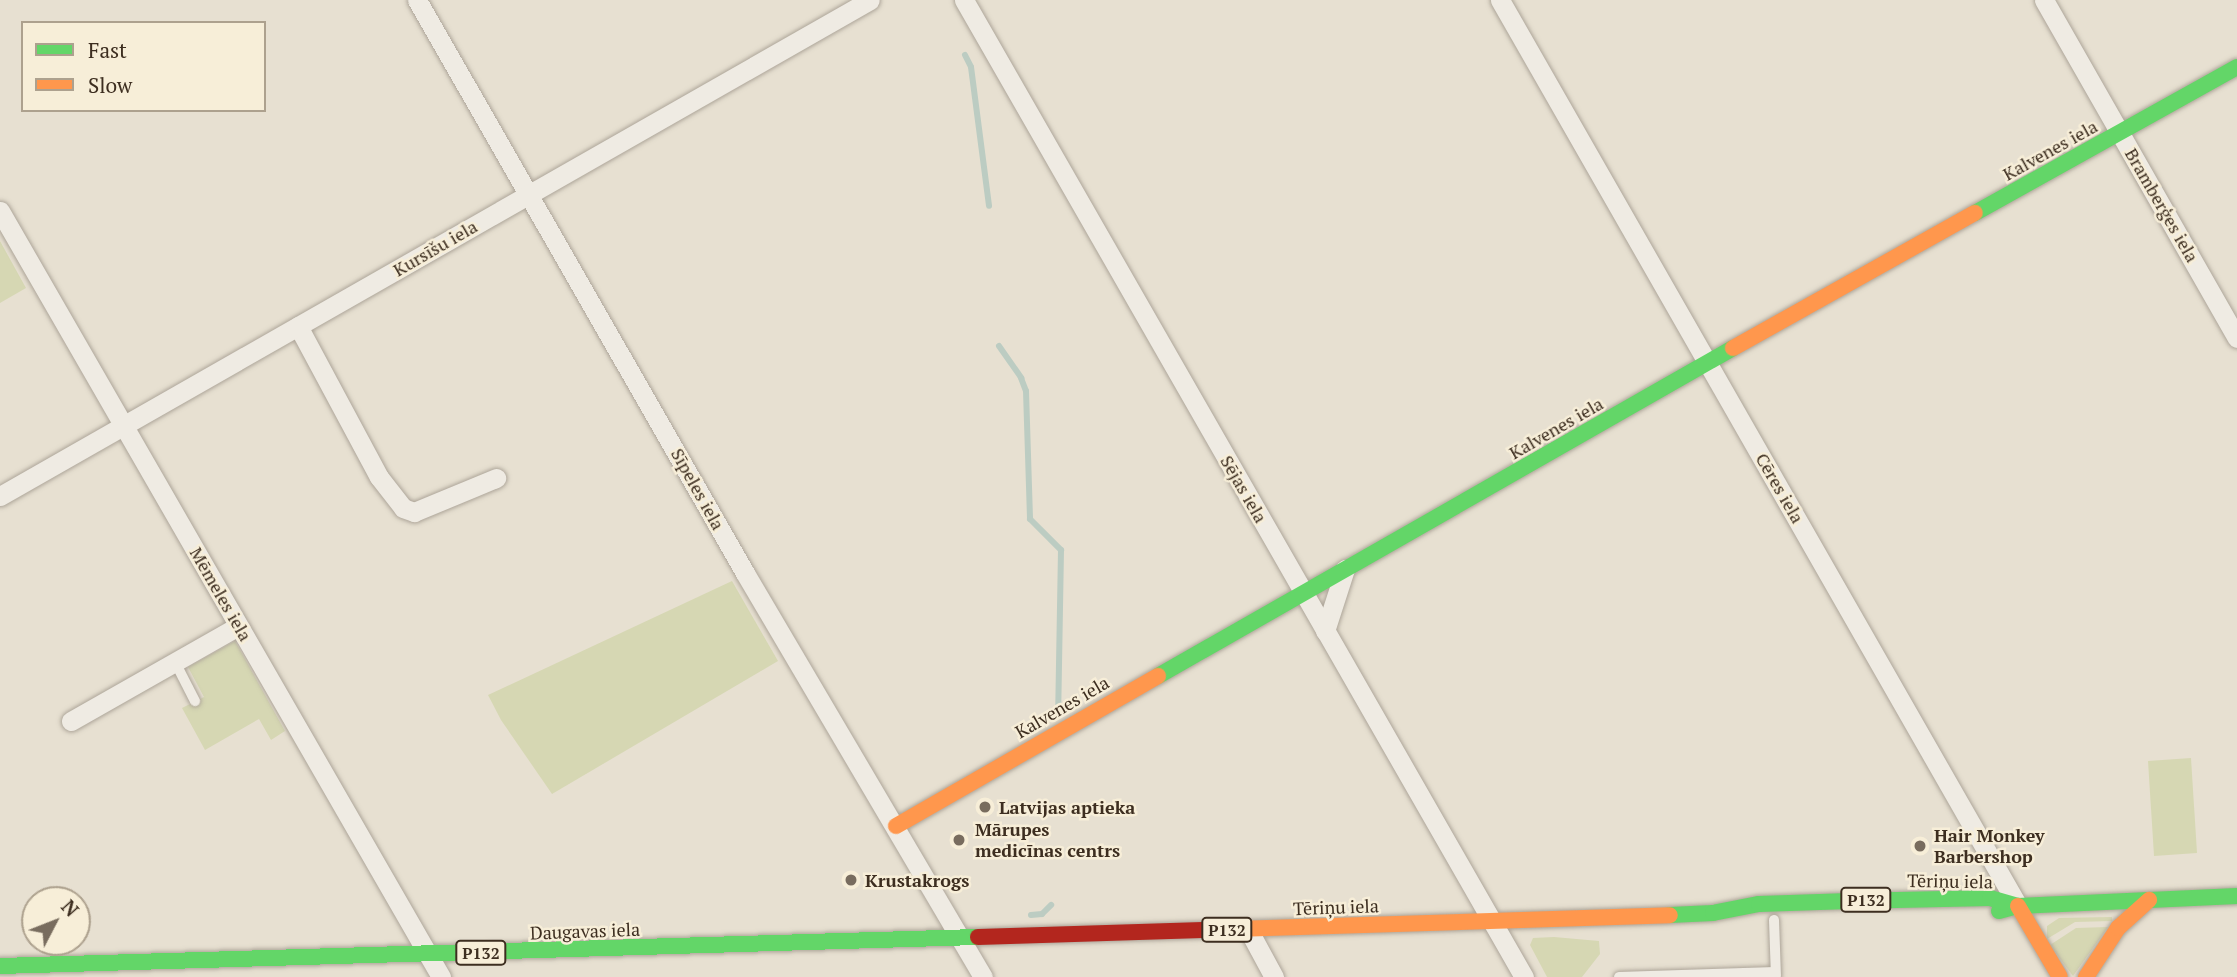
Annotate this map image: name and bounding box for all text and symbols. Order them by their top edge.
legend [21,21,266,112]
text: Fast [88,36,127,64]
text: Slow [88,71,132,99]
street label: Kalvenes iela [1999,115,2101,185]
street label: Bramberģes iela [2121,144,2203,266]
street label: Kursīšu iela [389,215,481,281]
street label: Kalvenes iela [1505,392,1607,464]
street label: Sīpeles iela [667,444,729,534]
street label: Cēres iela [1751,449,1809,527]
street label: Sējas iela [1216,452,1272,526]
street label: Mēmeles iela [185,543,257,645]
street label: Kalvenes iela [1011,671,1113,743]
place label: Latvijas aptieka [999,796,1135,818]
marker: Latvijas aptieka [977,799,993,815]
place label: Mārupes medicīnas centrs [975,819,1120,862]
place label: Hair Monkey Barbershop [1934,825,2045,868]
marker: Mārupes medicīnas centrs [949,830,969,850]
marker: Hair Monkey Barbershop [1912,838,1928,854]
place label: Krustakrogs [865,869,969,891]
street label: Tēriņu iela [1907,869,1993,893]
marker: Krustakrogs [843,872,859,888]
north arrow [21,886,91,956]
road number: P132 [1840,888,1892,912]
text: N [56,894,85,922]
street label: Tēriņu iela [1293,895,1379,919]
street label: Daugavas iela [530,918,640,944]
road number: P132 [1201,918,1253,942]
road number: P132 [455,940,507,965]

